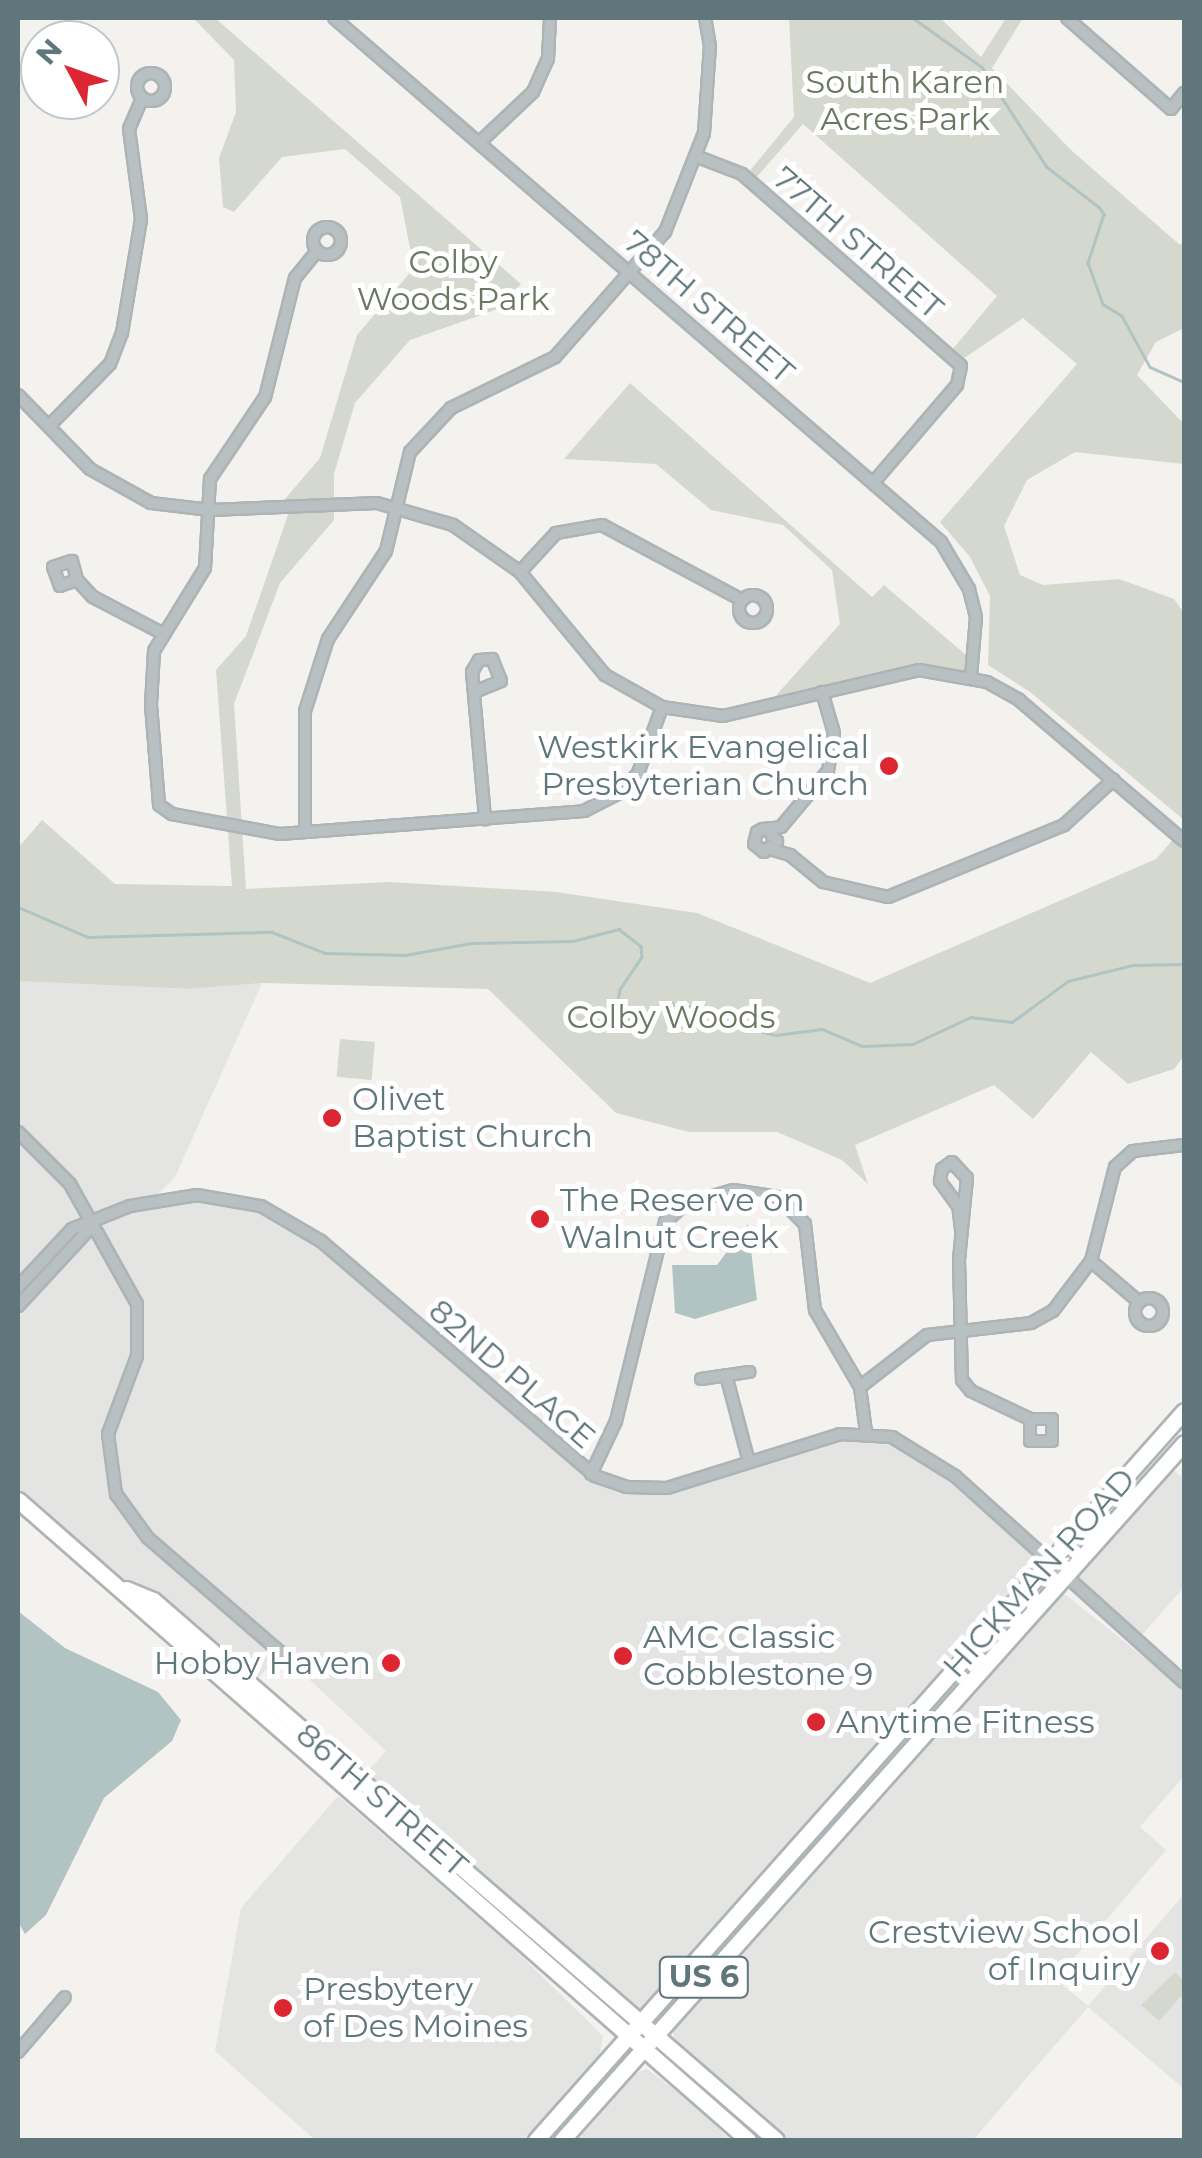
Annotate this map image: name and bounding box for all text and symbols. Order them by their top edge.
north arrow [20,20,120,120]
text: N [29,32,69,71]
park label: South Karen Acres Park [806,64,1004,139]
street label: 77TH STREET [765,159,951,327]
street label: 78TH STREET [616,223,802,391]
park label: Colby Woods Park [357,244,549,319]
place label: Westkirk Evangelical Presbyterian Church [537,729,869,804]
marker: Westkirk Evangelical Presbyterian Church [878,755,900,777]
park label: Colby Woods [567,998,775,1036]
place label: Olivet Baptist Church [352,1081,593,1156]
marker: Olivet Baptist Church [321,1107,343,1129]
place label: The Reserve on Walnut Creek [560,1182,805,1257]
marker: The Reserve on Walnut Creek [529,1208,551,1230]
street label: 82ND PLACE [421,1291,603,1457]
street label: HICKMAN ROAD [935,1461,1143,1685]
place label: AMC Classic Cobblestone 9 [643,1619,873,1694]
place label: Hobby Haven [154,1644,371,1682]
marker: AMC Classic Cobblestone 9 [612,1645,634,1667]
marker: Hobby Haven [380,1652,402,1674]
place label: Anytime Fitness [836,1703,1095,1741]
marker: Anytime Fitness [805,1711,827,1733]
street label: 86TH STREET [288,1715,476,1885]
place label: Crestview School of Inquiry [868,1914,1140,1989]
marker: Crestview School of Inquiry [1149,1940,1171,1962]
road number: US 6 [656,1952,752,2002]
place label: Presbytery of Des Moines [303,1971,528,2046]
marker: Presbytery of Des Moines [272,1997,294,2019]

